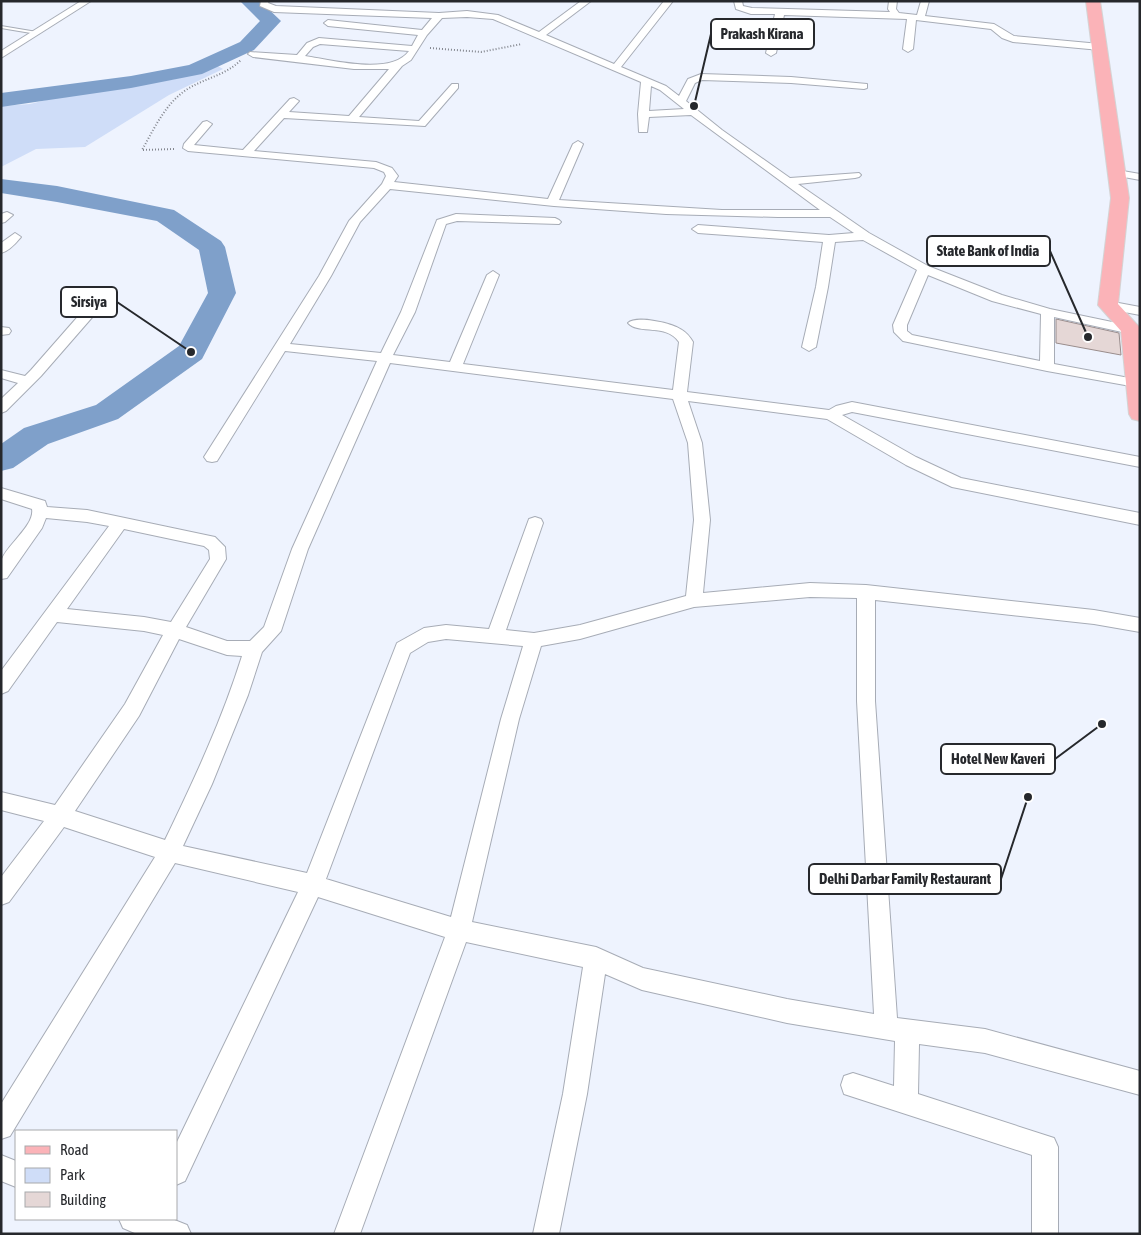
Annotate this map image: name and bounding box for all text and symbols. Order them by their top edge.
callout: Prakash Kirana [711,19,814,49]
text: Prakash Kirana [721,25,803,42]
callout: State Bank of India [927,236,1050,266]
text: State Bank of India [937,242,1039,259]
callout: Sirsiya [61,287,117,317]
text: Sirsiya [71,293,107,310]
callout: Hotel New Kaveri [941,744,1055,774]
text: Hotel New Kaveri [951,750,1045,767]
callout: Delhi Darbar Family Restaurant [809,864,1001,894]
text: Delhi Darbar Family Restaurant [819,870,992,887]
legend [15,1130,178,1220]
text: Road [60,1141,89,1158]
text: Park [60,1166,85,1183]
text: Building [60,1191,106,1208]

